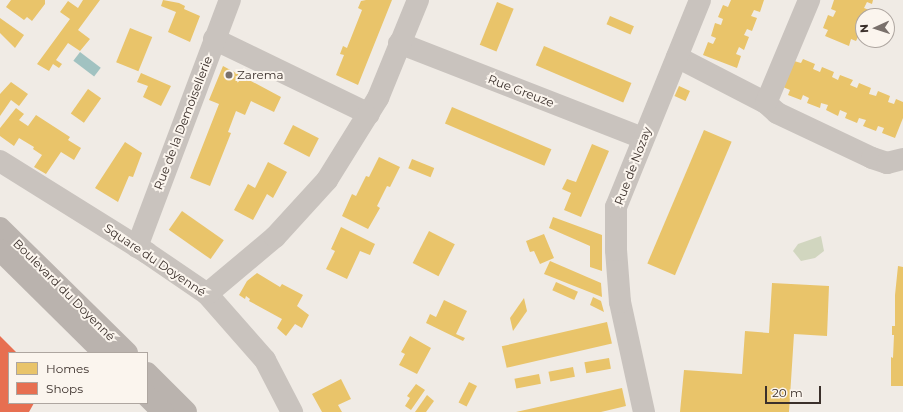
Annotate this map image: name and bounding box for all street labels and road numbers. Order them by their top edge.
street label: Rue de la Demoisellerie [151,54,215,192]
street label: Rue Greuze [486,72,556,110]
street label: Rue de Nozay [612,125,654,207]
street label: Square du Doyenné [101,221,209,299]
street label: Boulevard du Doyenné [10,236,118,344]

